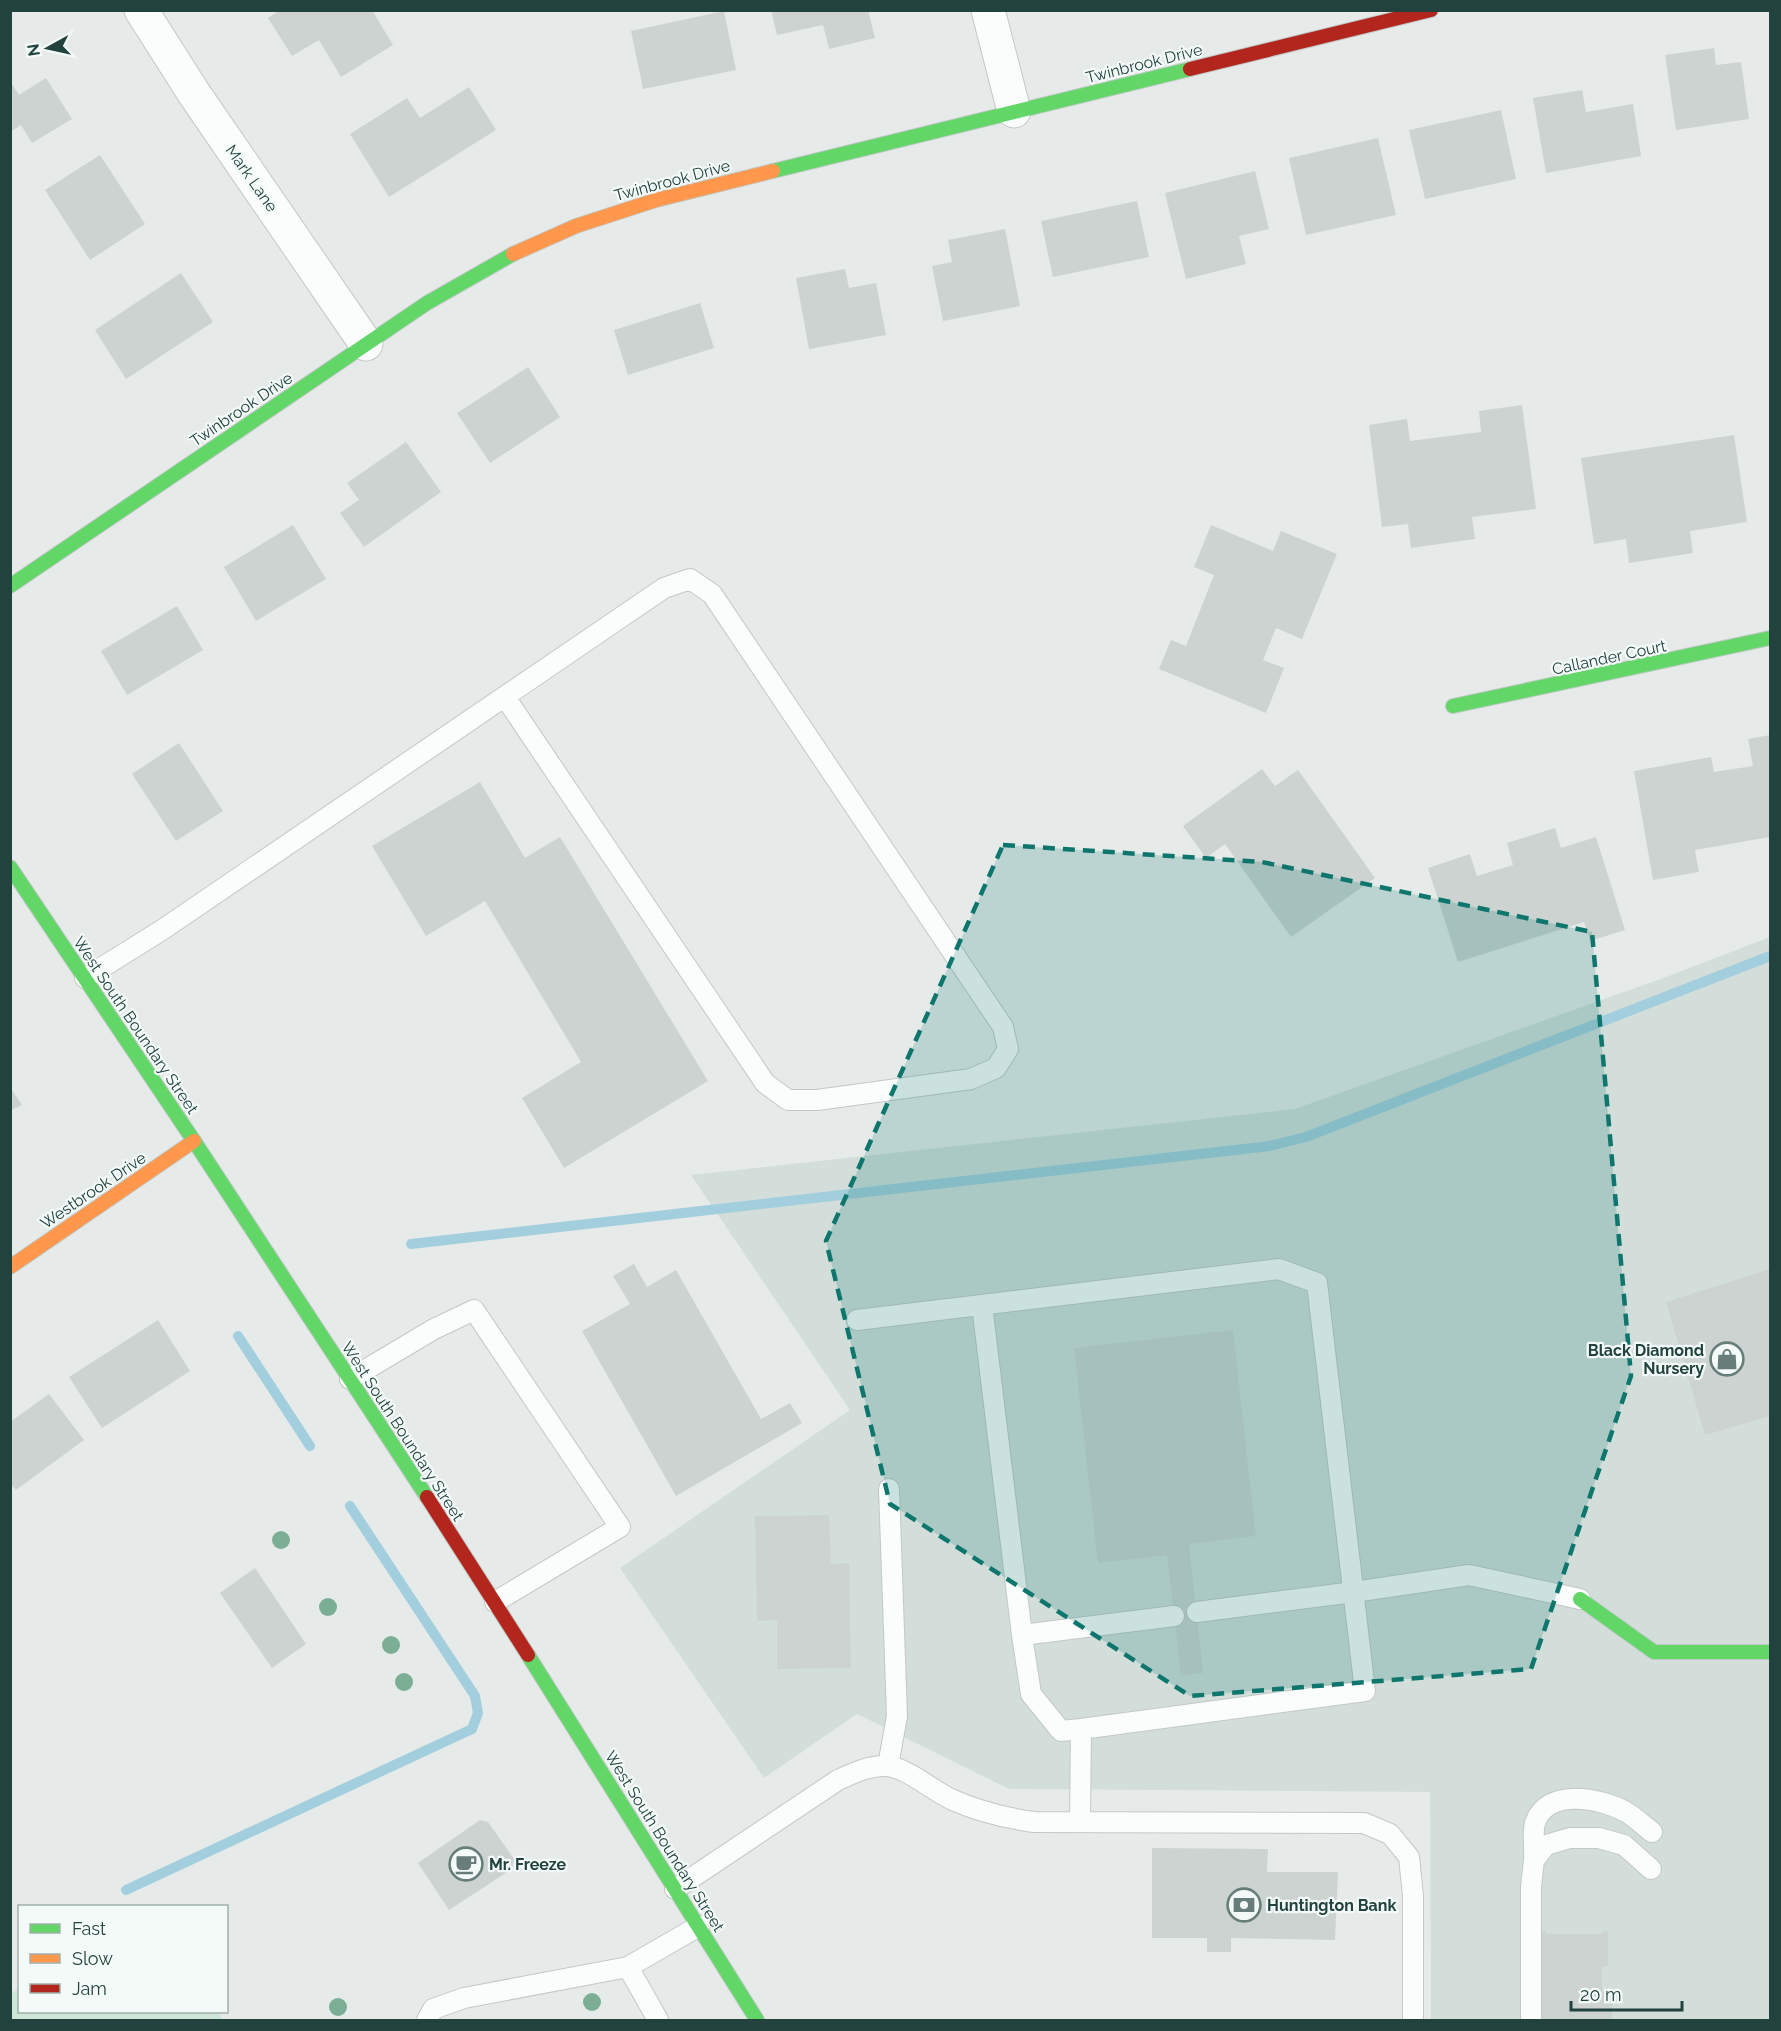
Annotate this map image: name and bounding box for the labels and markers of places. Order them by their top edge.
place label: Black Diamond Nursery [1588,1341,1704,1378]
shop icon: Black Diamond Nursery [1709,1341,1745,1377]
cafe icon: Mr. Freeze [448,1846,484,1882]
place label: Mr. Freeze [489,1855,567,1874]
bank icon: Huntington Bank [1226,1887,1262,1923]
place label: Huntington Bank [1267,1896,1396,1915]

